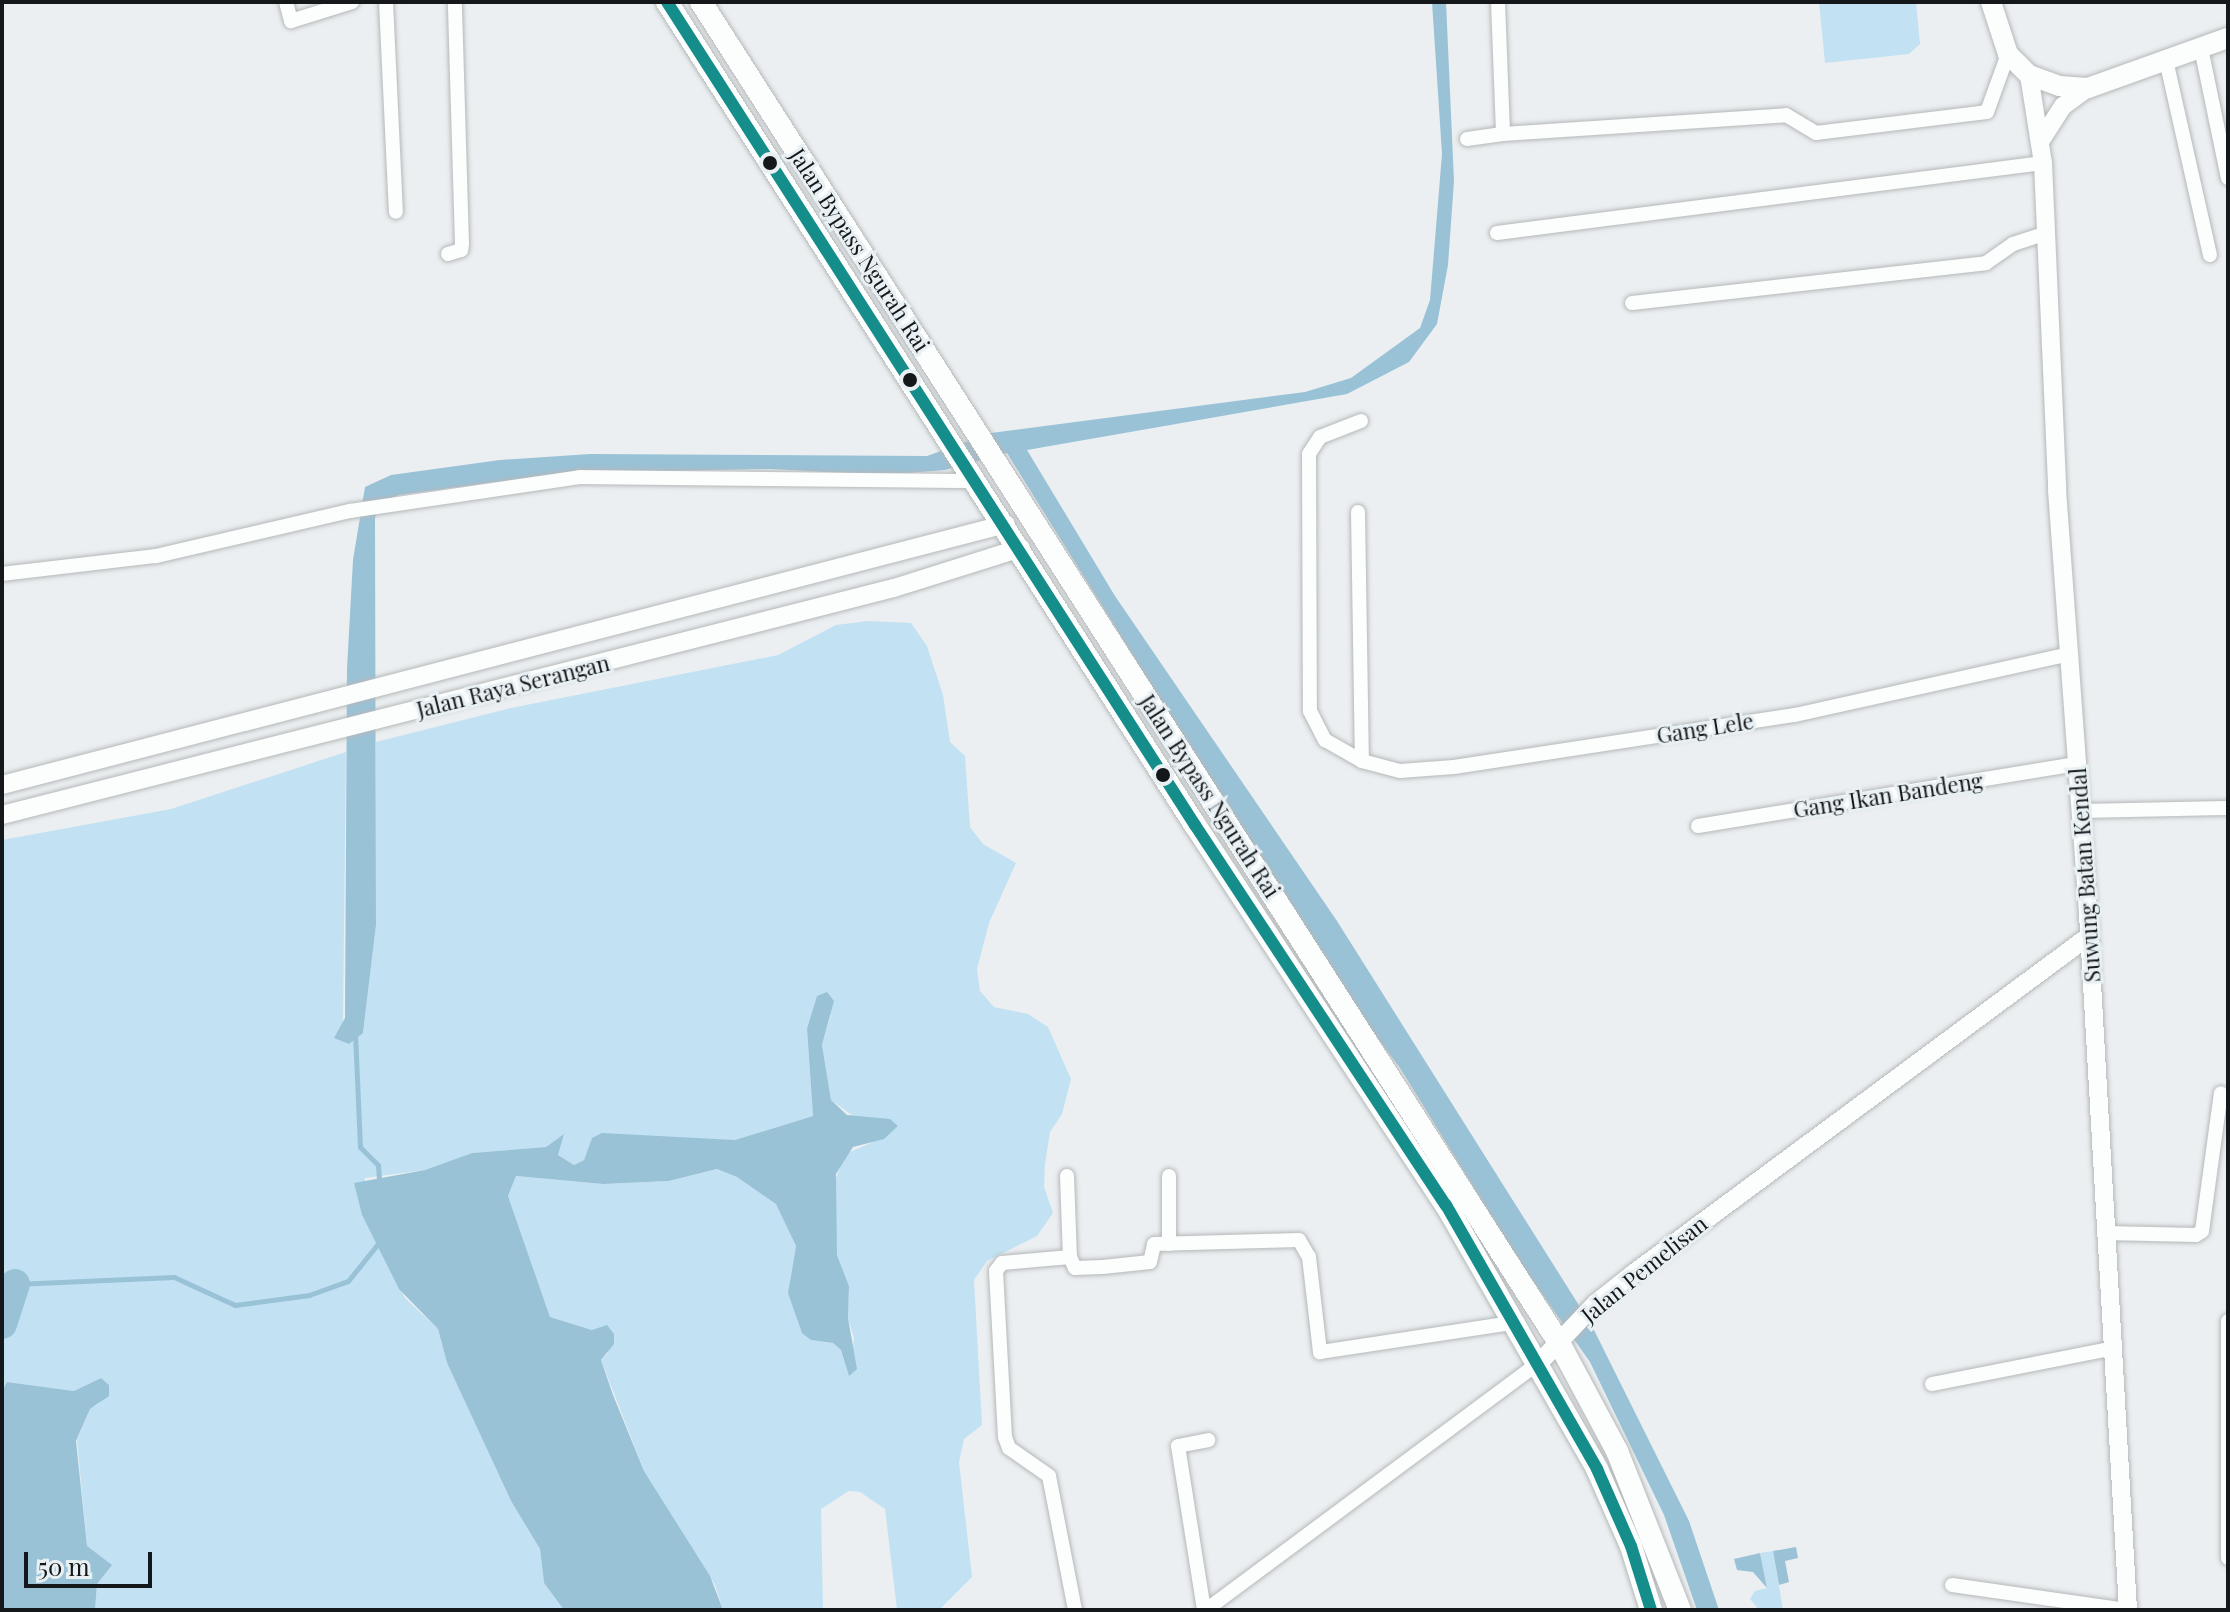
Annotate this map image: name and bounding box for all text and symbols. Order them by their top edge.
street label: Jalan Bypass Ngurah Rai [784,143,936,357]
unlabelled marker [762,155,778,171]
unlabelled marker [902,372,918,388]
street label: Jalan Raya Serangan [414,649,612,723]
street label: Jalan Bypass Ngurah Rai [1134,689,1286,903]
street label: Gang Lele [1655,707,1755,749]
unlabelled marker [1155,767,1171,783]
street label: Gang Ikan Bandeng [1791,767,1985,823]
street label: Suwung Batan Kendal [2064,767,2106,983]
street label: Jalan Pemelisan [1576,1210,1712,1328]
scale bar [28,1536,156,1586]
text: 50 m [38,1550,90,1582]

